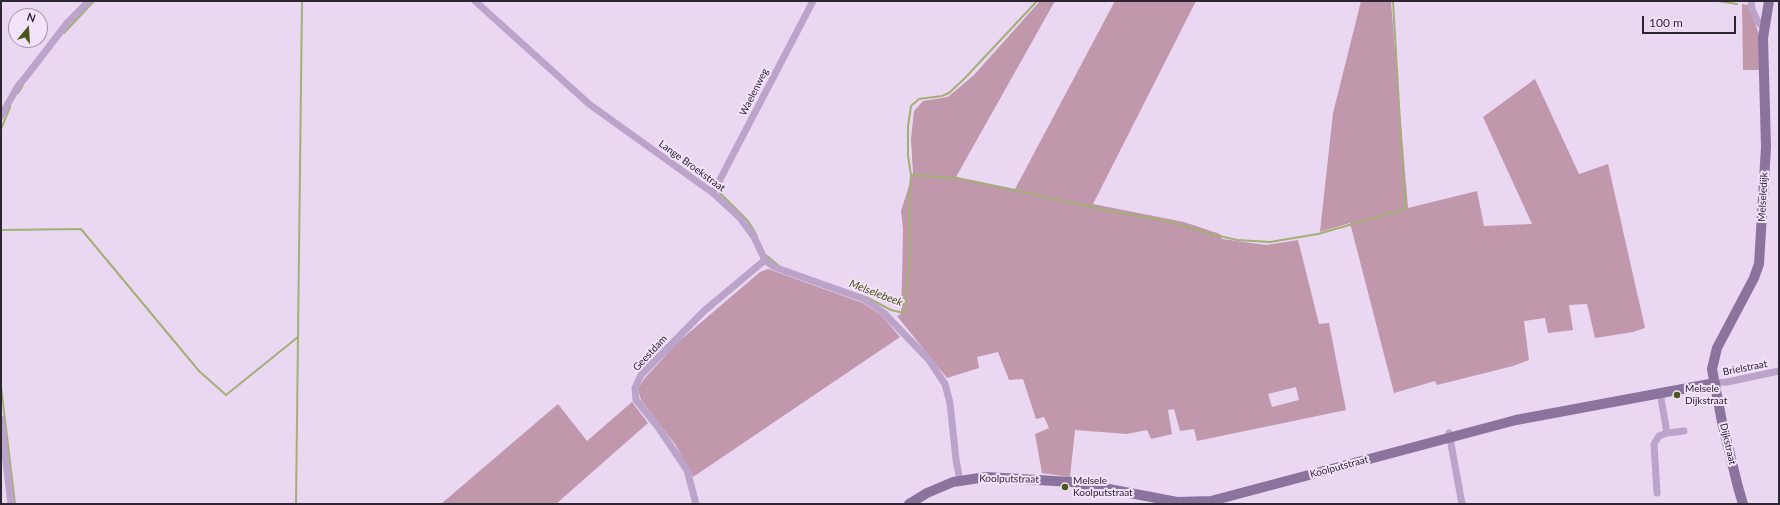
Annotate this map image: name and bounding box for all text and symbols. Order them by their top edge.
north arrow [8,8,48,48]
scale bar [1644,8,1738,34]
text: N [26,10,38,25]
text: 100 m [1649,15,1683,30]
street label: Waelenweg [737,66,771,118]
street label: Lange Broekstraat [656,138,728,194]
street label: Melseledijk [1756,172,1770,222]
water label: Melselebeek [847,277,905,309]
street label: Geestdam [630,333,670,373]
street label: Brielstraat [1722,358,1768,378]
place label: Melsele Dijkstraat [1685,383,1727,406]
marker: Melsele Dijkstraat [1672,390,1682,400]
street label: Dijkstraat [1717,422,1739,466]
street label: Koolputstraat [1309,453,1369,481]
street label: Koolputstraat [979,472,1039,486]
place label: Melsele Koolputstraat [1073,475,1133,498]
marker: Melsele Koolputstraat [1060,482,1070,492]

